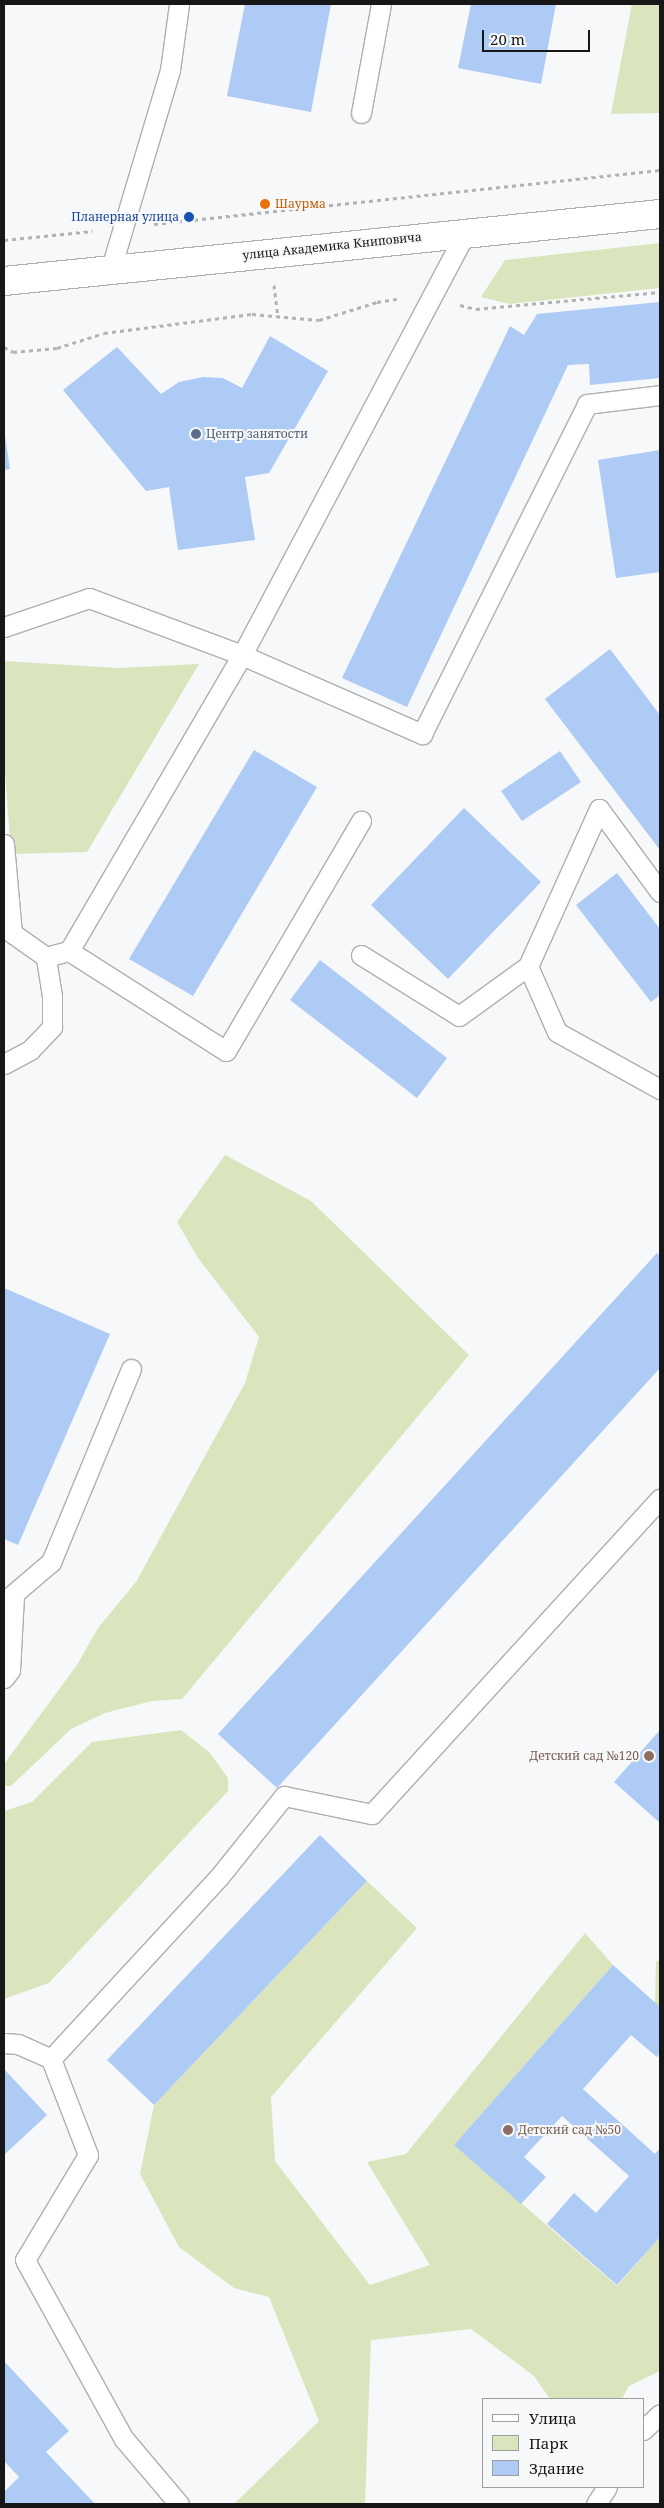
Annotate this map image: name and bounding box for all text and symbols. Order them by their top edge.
scale bar [484,20,592,52]
text: 20 m [490,29,525,49]
place label: Шаурма [275,197,326,211]
marker: Шаурма [259,198,271,210]
place label: Планерная улица [71,210,179,224]
marker: Планерная улица [183,211,195,223]
street label: улица Академика Книповича [242,229,422,263]
place label: Центр занятости [206,427,308,441]
marker: Центр занятости [190,428,202,440]
place label: Детский сад №120 [529,1749,639,1763]
marker: Детский сад №120 [643,1750,655,1762]
place label: Детский сад №50 [518,2123,621,2137]
marker: Детский сад №50 [502,2124,514,2136]
legend [482,2398,644,2488]
text: Улица [529,2408,577,2428]
text: Парк [529,2433,568,2453]
text: Здание [529,2458,584,2478]

